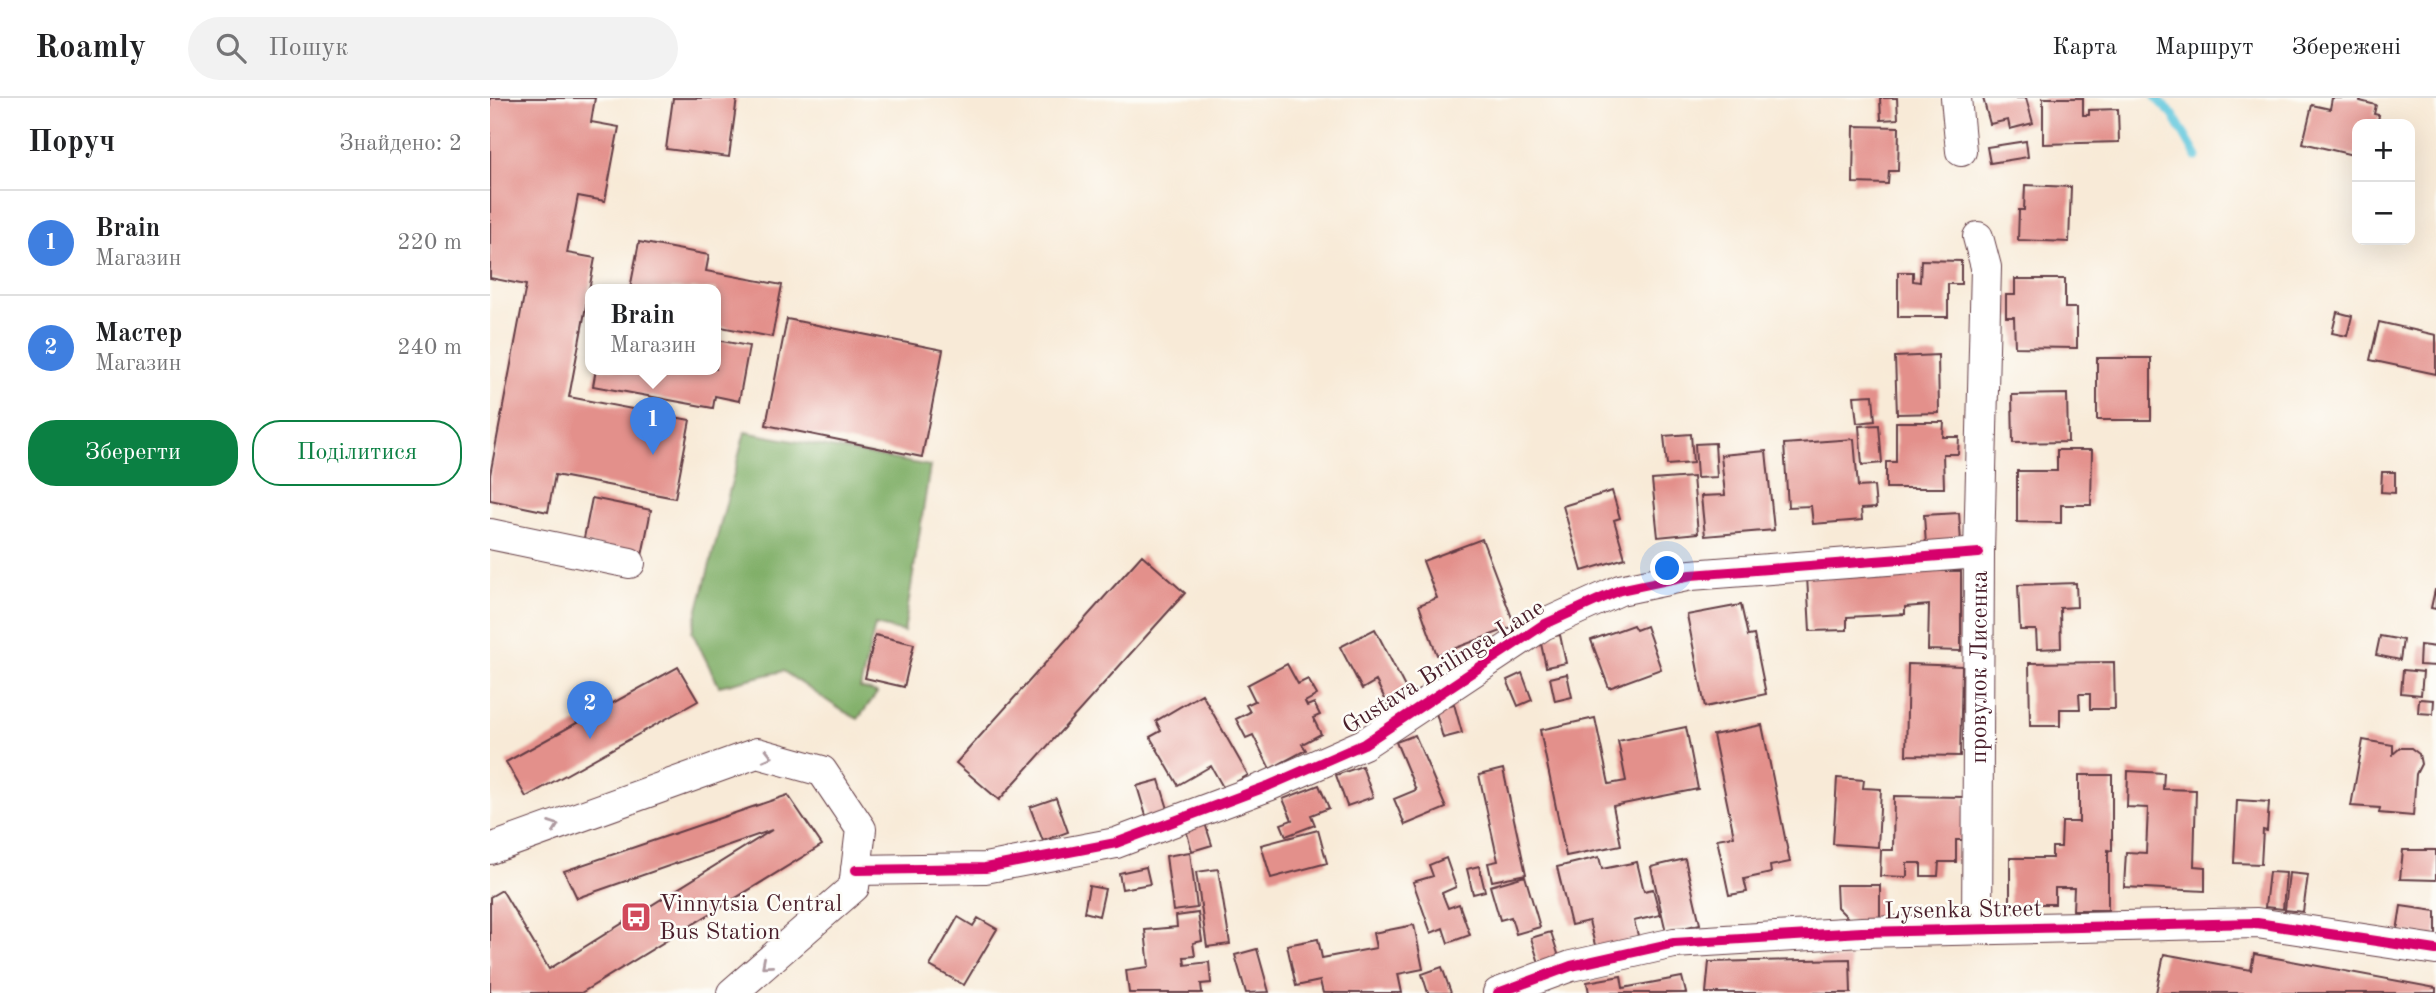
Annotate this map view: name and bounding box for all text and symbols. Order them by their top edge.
search box [188,17,678,80]
icon: search [212,29,250,67]
text: Roamly [35,32,146,65]
text: Пошук [268,35,348,61]
text: Карта [2052,36,2117,60]
text: Маршрут [2155,36,2254,60]
text: Збережені [2292,36,2401,60]
map controls [2352,119,2415,245]
button: + [2352,119,2415,182]
text: Поруч [28,128,115,158]
text: Знайдено: 2 [339,132,462,155]
button: − [2352,182,2415,245]
text: Brain [95,216,160,242]
text: 1 [44,231,58,254]
text: 220 m [397,231,462,254]
text: Магазин [95,247,181,270]
popup [585,284,721,375]
text: Brain [610,303,675,329]
text: Мастер [95,321,183,347]
text: Магазин [610,334,696,357]
text: 2 [44,336,58,359]
text: 240 m [397,336,462,359]
text: Магазин [95,352,181,375]
pin: 1 [630,397,676,455]
button: Зберегти [28,420,238,486]
button: Поділитися [252,420,462,486]
your location [1650,551,1684,585]
street label: провулок Лисенка [1968,570,1993,764]
street label: Gustava Brilinga Lane [1339,596,1549,740]
pin: 2 [567,681,613,739]
one-way arrow [762,748,774,762]
one-way arrow [548,820,560,834]
place label: Vinnytsia Central Bus Station [659,893,842,945]
street label: Lysenka Street [1884,898,2042,924]
bus stop icon: Vinnytsia Central Bus Station [619,900,653,934]
one-way arrow [761,955,774,968]

